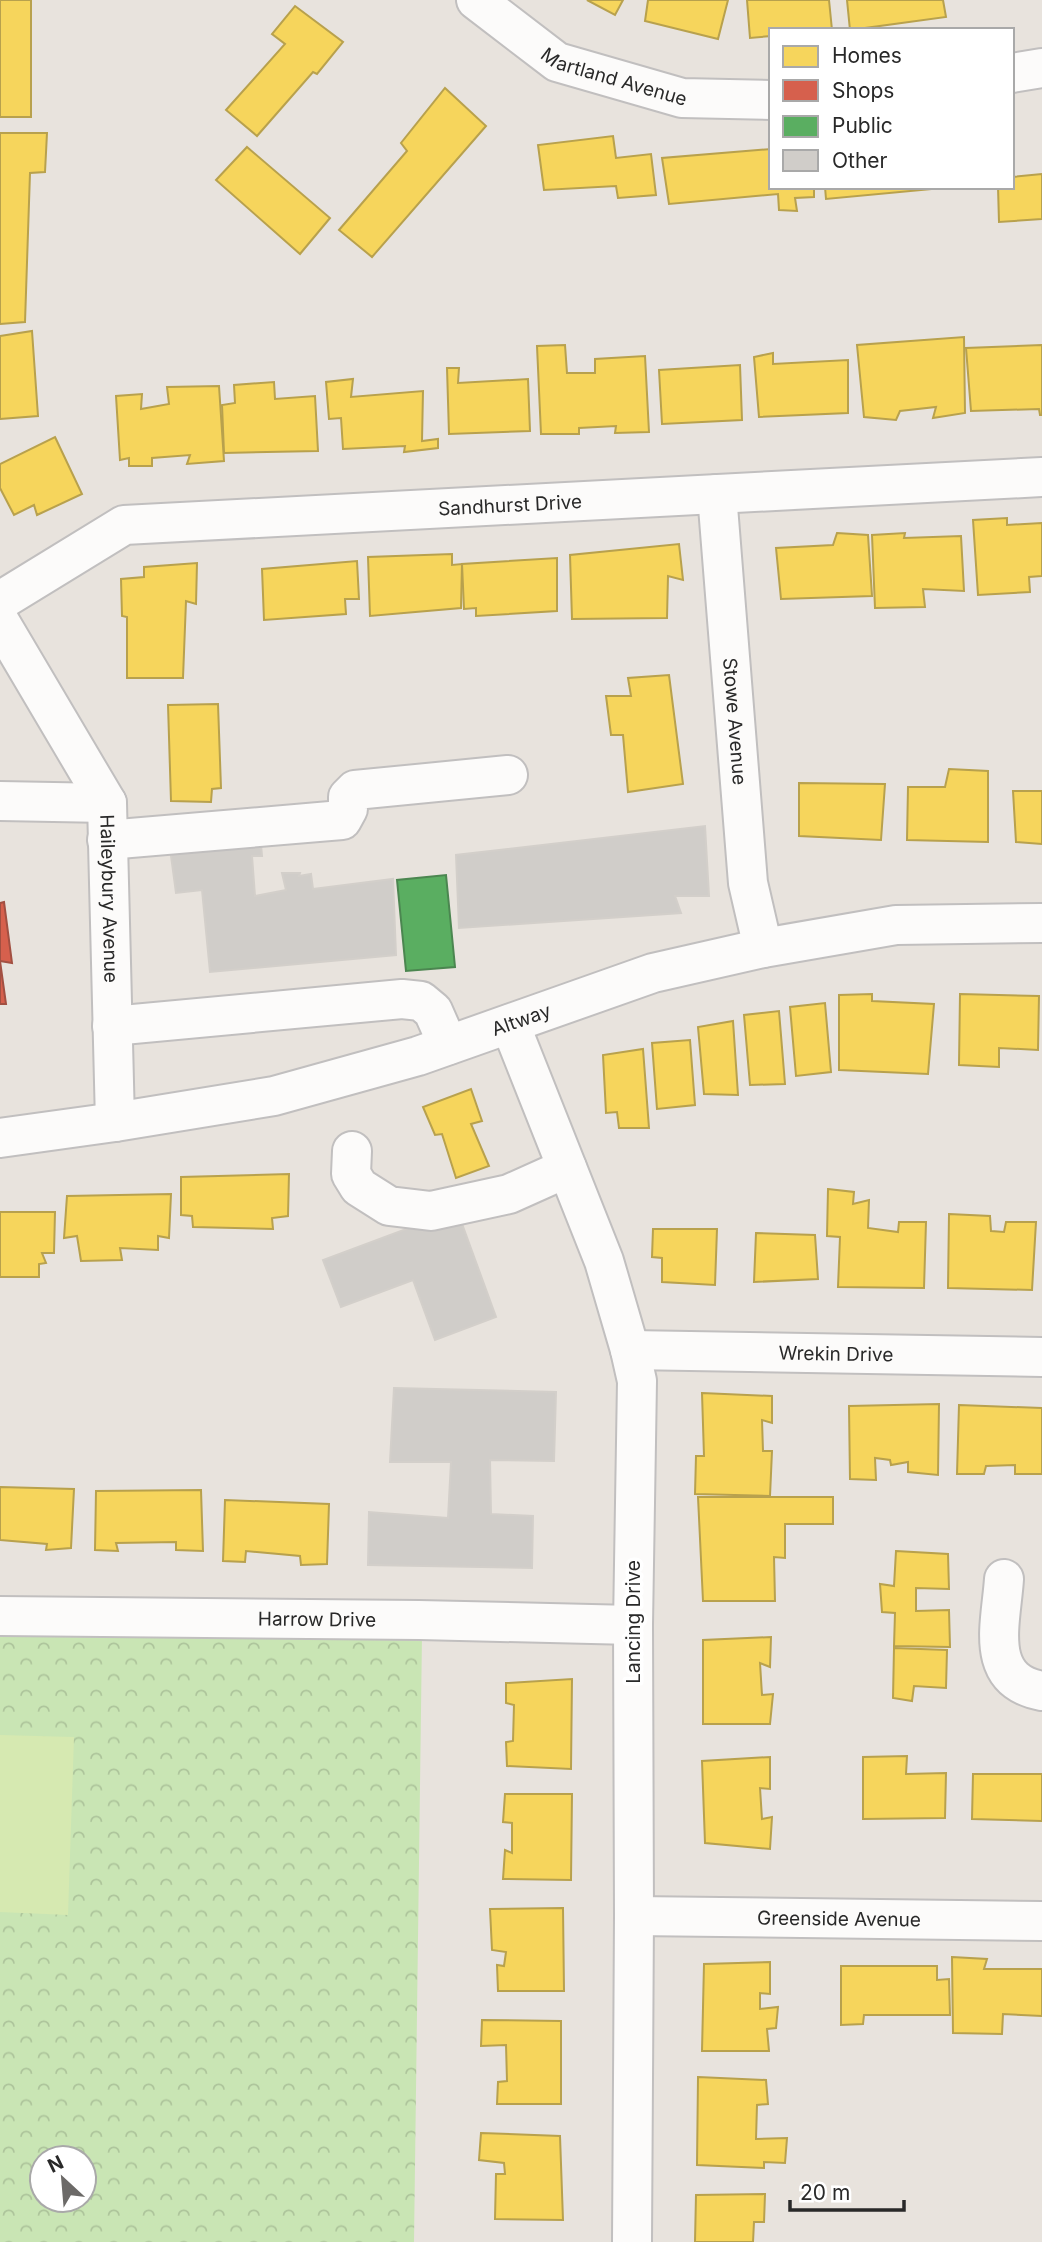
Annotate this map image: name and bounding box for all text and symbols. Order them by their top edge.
legend [769,28,1014,189]
street label: Martland Avenue [536,43,690,111]
text: Homes [832,43,902,68]
text: Shops [832,78,894,103]
text: Public [832,113,893,138]
text: Other [832,148,888,173]
street label: Sandhurst Drive [437,490,583,521]
street label: Stowe Avenue [718,657,751,786]
street label: Haileybury Avenue [95,814,123,983]
street label: Altway [489,999,554,1041]
street label: Wrekin Drive [778,1342,894,1366]
street label: Lancing Drive [622,1560,645,1684]
street label: Harrow Drive [258,1607,376,1632]
street label: Greenside Avenue [757,1907,921,1932]
north arrow [28,2144,98,2214]
text: N [44,2151,67,2178]
scale bar [790,2168,904,2212]
text: 20 m [800,2180,850,2205]

